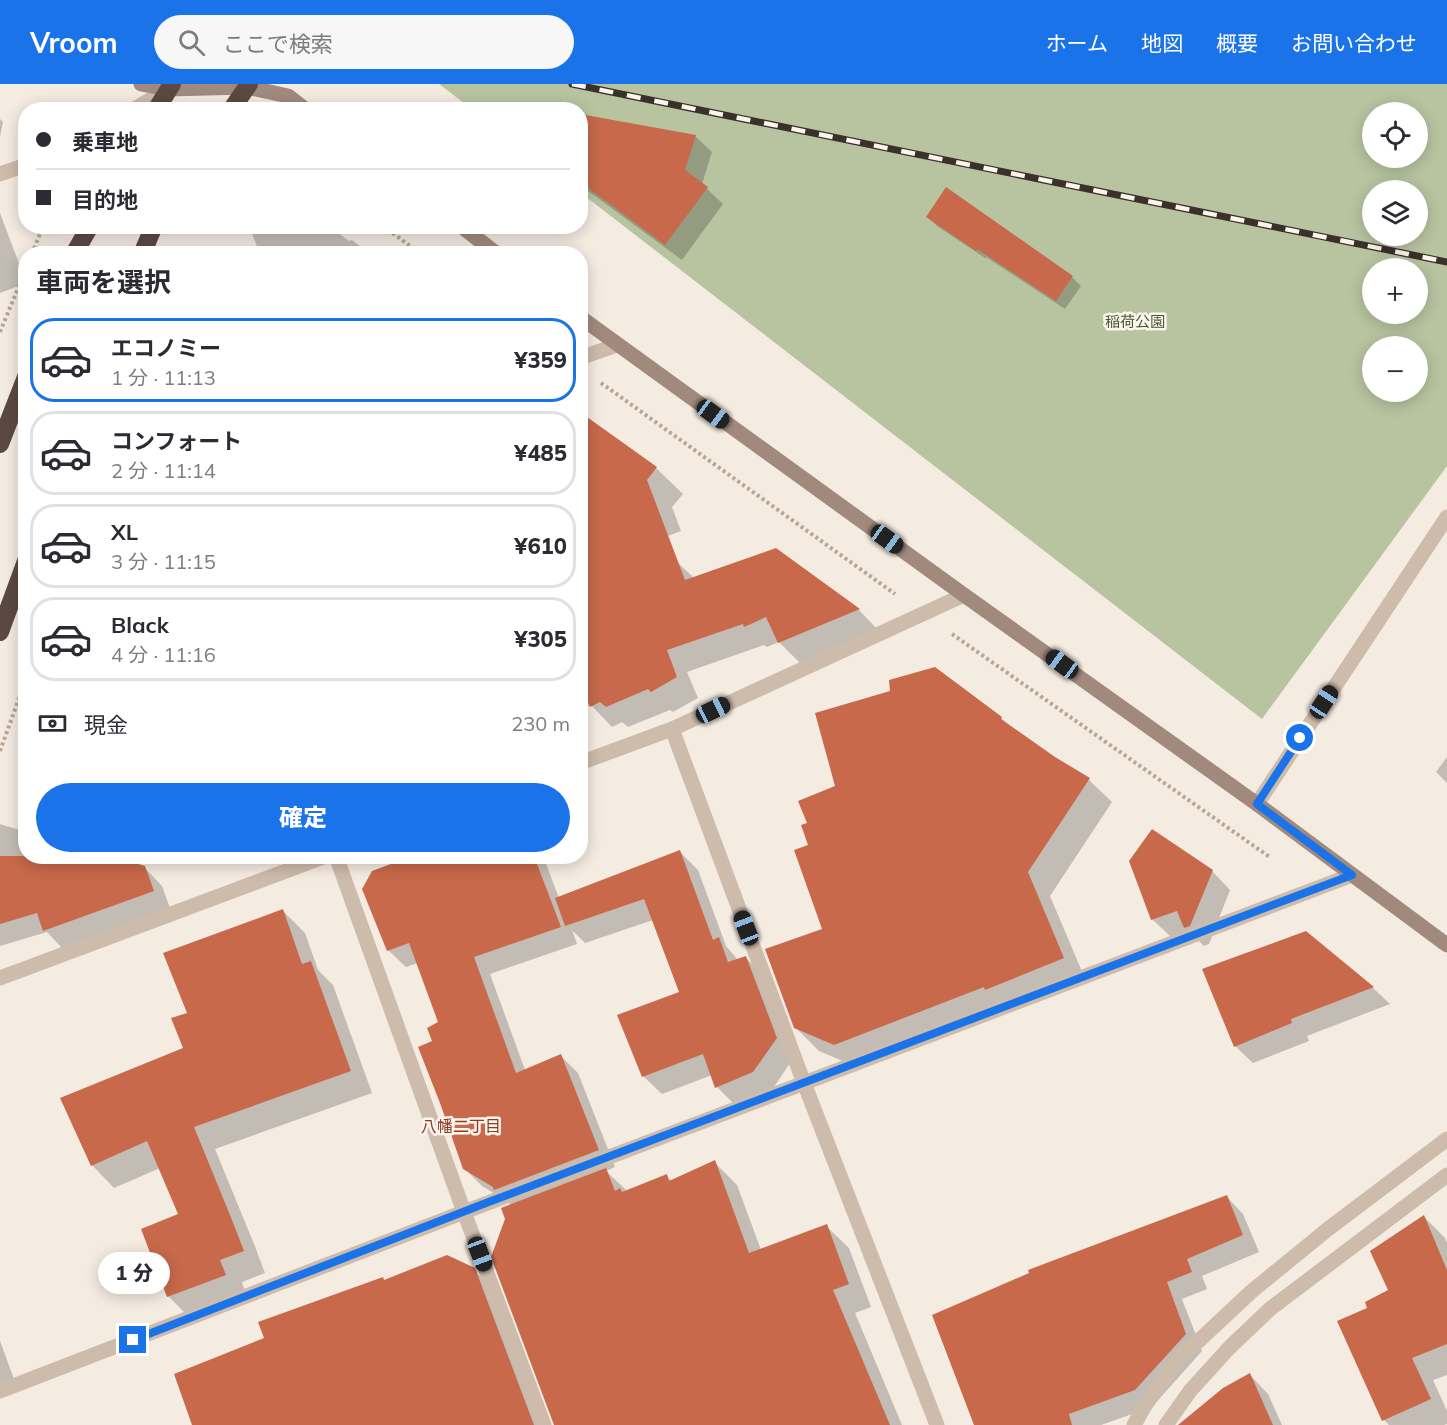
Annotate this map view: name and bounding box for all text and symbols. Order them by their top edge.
search box [154,15,574,69]
text: Vroom [30,25,118,60]
icon: search [175,26,208,59]
text: ここで検索 [223,30,333,58]
text: ホーム [1046,30,1108,56]
text: 地図 [1141,30,1183,56]
text: 概要 [1216,30,1258,56]
text: お問い合わせ [1291,30,1417,56]
map controls [1362,102,1428,402]
button: locate [1362,102,1428,168]
text: 乗車地 [72,128,138,156]
button: layers [1362,180,1428,246]
text: 目的地 [72,186,138,214]
button: + [1362,258,1428,324]
text: 車両を選択 [36,265,171,299]
park label: 稲荷公園 [1105,312,1165,331]
icon: car [39,333,93,387]
text: エコノミー [111,334,221,362]
button: − [1362,336,1428,402]
text: ¥359 [514,346,567,374]
text: 1 分 · 11:13 [111,365,216,390]
car [693,396,733,432]
icon: car [39,426,93,480]
text: コンフォート [111,427,242,455]
text: ¥485 [514,439,567,467]
text: 2 分 · 11:14 [111,458,216,483]
text: XL [111,518,138,546]
icon: car [39,519,93,573]
car [867,521,907,557]
text: ¥610 [514,532,567,560]
text: 3 分 · 11:15 [111,549,216,574]
text: Black [111,611,169,639]
icon: car [39,612,93,666]
text: ¥305 [514,625,567,653]
text: 4 分 · 11:16 [111,642,216,667]
car [1042,646,1082,682]
car [1307,682,1341,722]
car [693,694,733,726]
icon: cash [36,707,69,740]
text: 現金 [84,711,128,739]
text: 230 m [511,711,570,736]
route start [1286,724,1313,751]
button: 確定 [36,783,570,852]
car [731,908,761,948]
district label: 八幡二丁目 [421,1116,501,1136]
car [465,1234,495,1274]
callout: 1 分 [97,1253,169,1295]
text: 1 分 [115,1260,153,1285]
route end [119,1326,146,1353]

